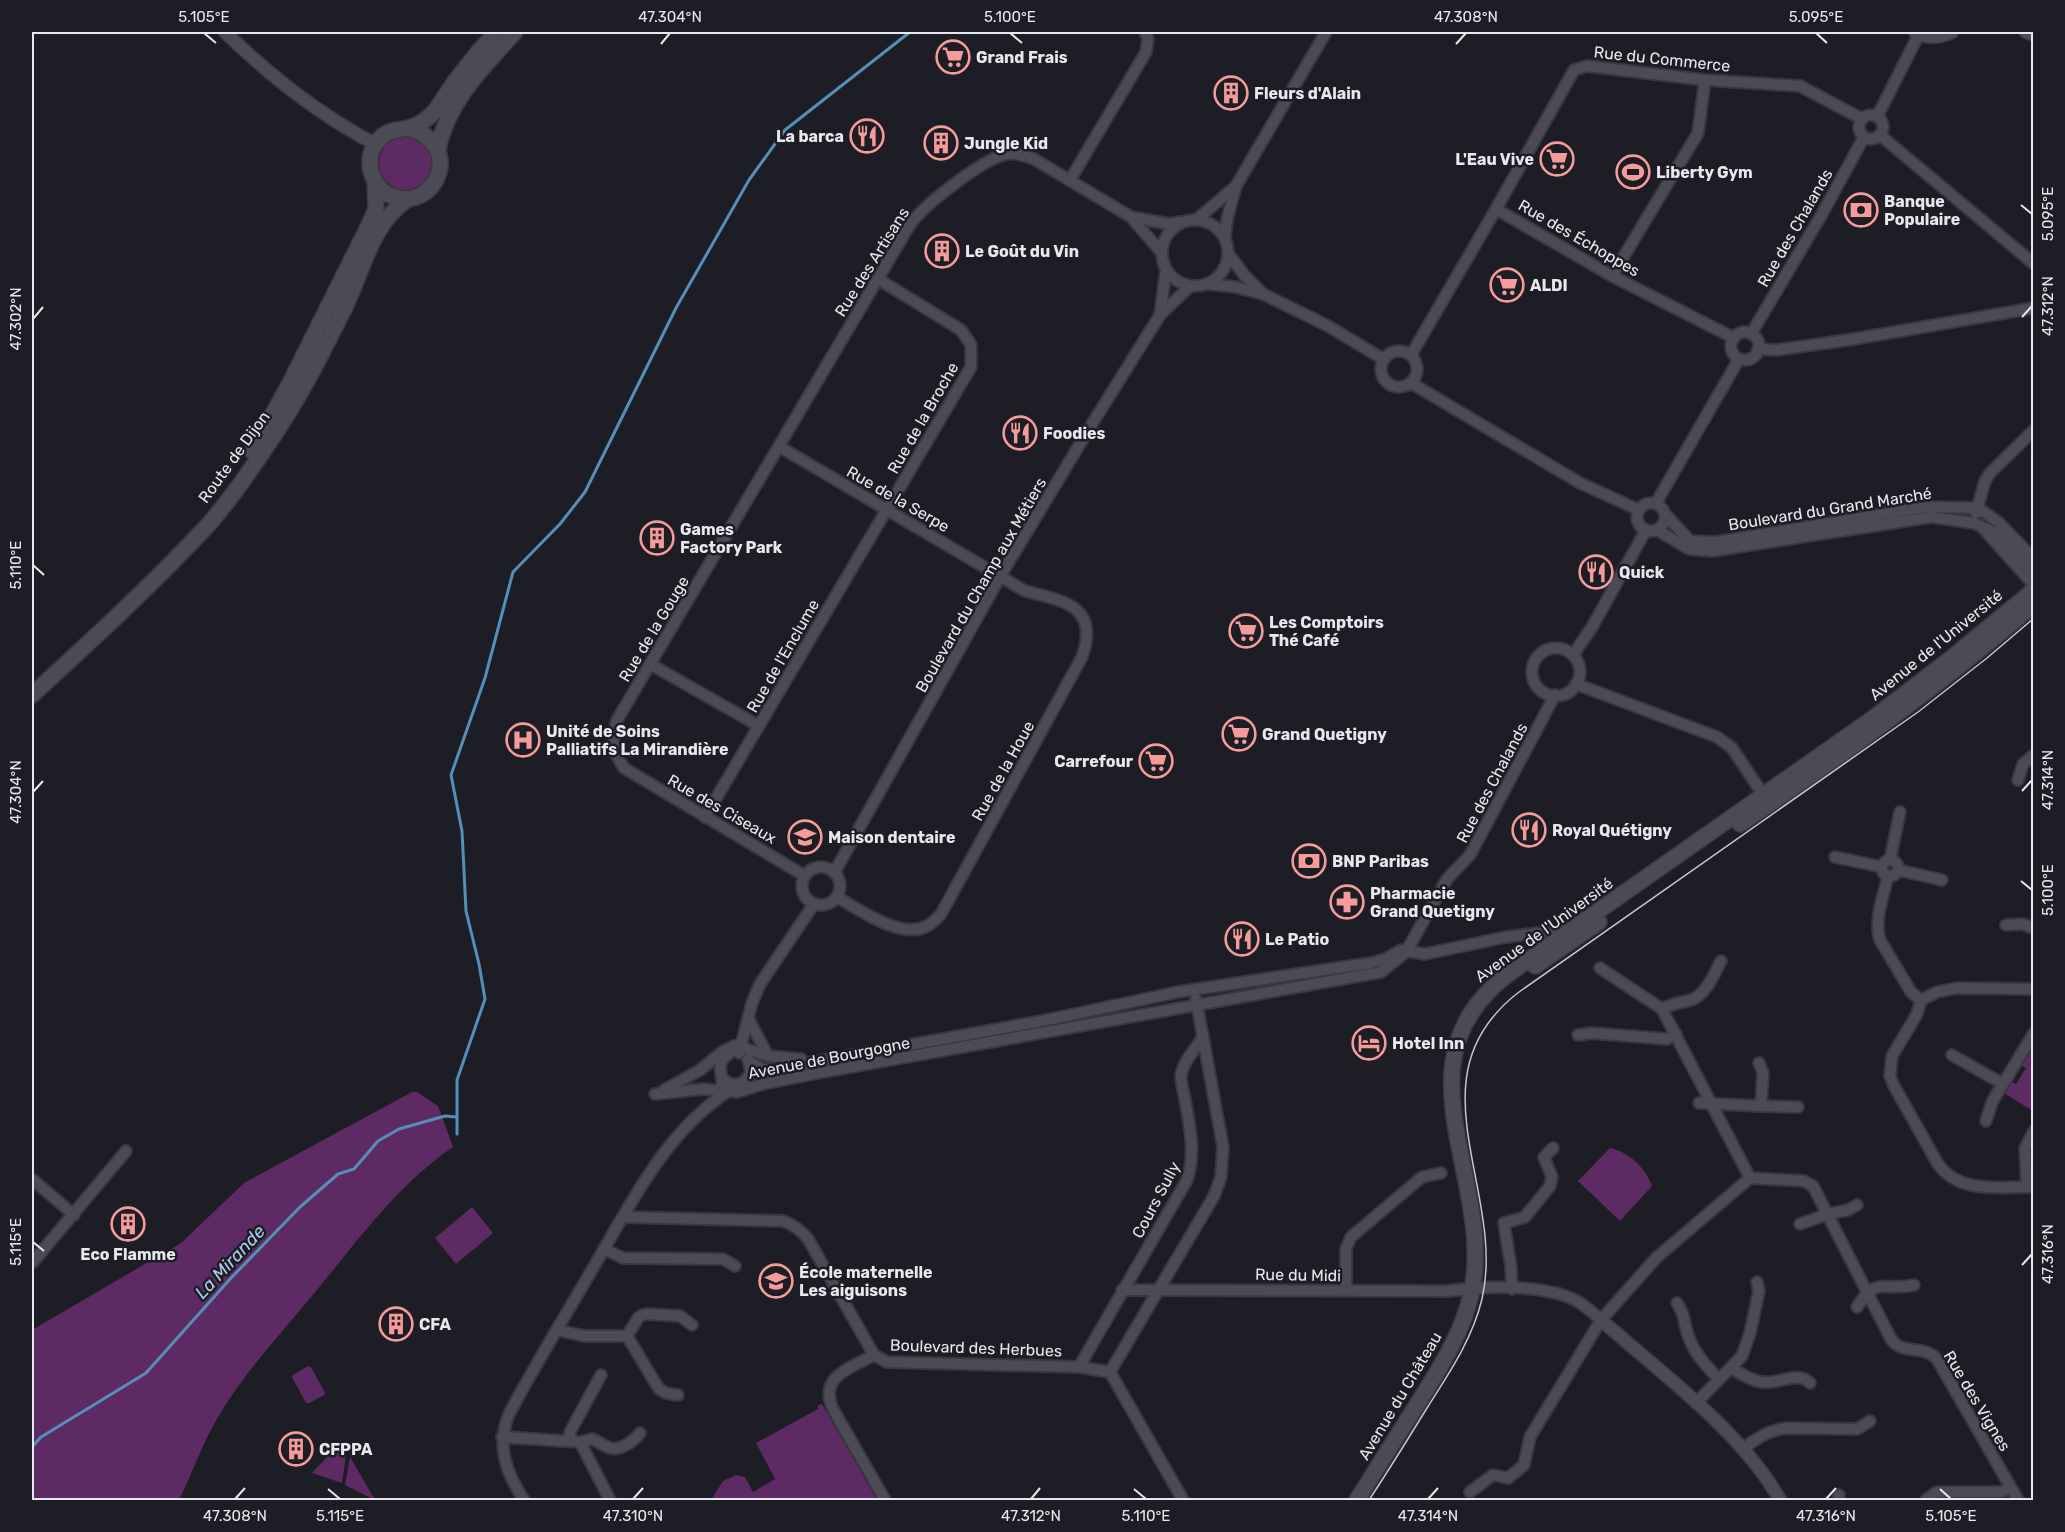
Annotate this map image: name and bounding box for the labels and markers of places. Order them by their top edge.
supermarket icon: Grand Frais [935,39,971,75]
place label: Grand Frais [976,48,1068,67]
building icon: Fleurs d'Alain [1213,75,1249,111]
place label: Fleurs d'Alain [1254,84,1361,103]
restaurant icon: La barca [849,118,885,154]
building icon: Jungle Kid [923,125,959,161]
place label: La barca [776,127,844,146]
place label: Jungle Kid [964,134,1048,153]
supermarket icon: L'Eau Vive [1539,141,1575,177]
place label: L'Eau Vive [1455,150,1534,169]
sports icon: Liberty Gym [1615,154,1651,190]
place label: Liberty Gym [1656,163,1753,182]
bank icon: Banque Populaire [1843,192,1879,228]
place label: Banque Populaire [1884,192,1960,229]
building icon: Le Goût du Vin [924,233,960,269]
place label: Le Goût du Vin [965,242,1079,261]
supermarket icon: ALDI [1489,267,1525,303]
place label: ALDI [1530,276,1568,295]
restaurant icon: Foodies [1002,415,1038,451]
place label: Foodies [1043,424,1105,443]
building icon: Games Factory Park [639,520,675,556]
place label: Games Factory Park [680,520,783,557]
restaurant icon: Quick [1578,554,1614,590]
place label: Quick [1619,563,1665,582]
supermarket icon: Les Comptoirs Thé Café [1228,613,1264,649]
place label: Les Comptoirs Thé Café [1269,613,1384,650]
supermarket icon: Grand Quetigny [1221,716,1257,752]
hospital icon: Unité de Soins Palliatifs La Mirandière [505,722,541,758]
place label: Unité de Soins Palliatifs La Mirandière [546,722,729,759]
place label: Grand Quetigny [1262,725,1387,744]
supermarket icon: Carrefour [1138,743,1174,779]
place label: Carrefour [1054,752,1134,771]
restaurant icon: Royal Quétigny [1511,812,1547,848]
school or university icon: Maison dentaire [787,819,823,855]
place label: Royal Quétigny [1552,821,1672,840]
place label: Maison dentaire [828,828,956,847]
bank icon: BNP Paribas [1291,843,1327,879]
place label: BNP Paribas [1332,852,1429,871]
pharmacy icon: Pharmacie Grand Quetigny [1329,884,1365,920]
place label: Pharmacie Grand Quetigny [1370,884,1495,921]
restaurant icon: Le Patio [1224,921,1260,957]
place label: Le Patio [1265,930,1329,949]
hotel icon: Hotel Inn [1351,1025,1387,1061]
place label: Hotel Inn [1392,1034,1464,1053]
building icon: Eco Flamme [110,1206,146,1242]
place label: Eco Flamme [80,1245,176,1264]
place label: École maternelle Les aiguisons [799,1262,933,1300]
school or university icon: École maternelle Les aiguisons [758,1263,794,1299]
building icon: CFA [378,1306,414,1342]
place label: CFA [419,1315,451,1334]
building icon: CFPPA [278,1431,314,1467]
place label: CFPPA [319,1440,373,1459]

